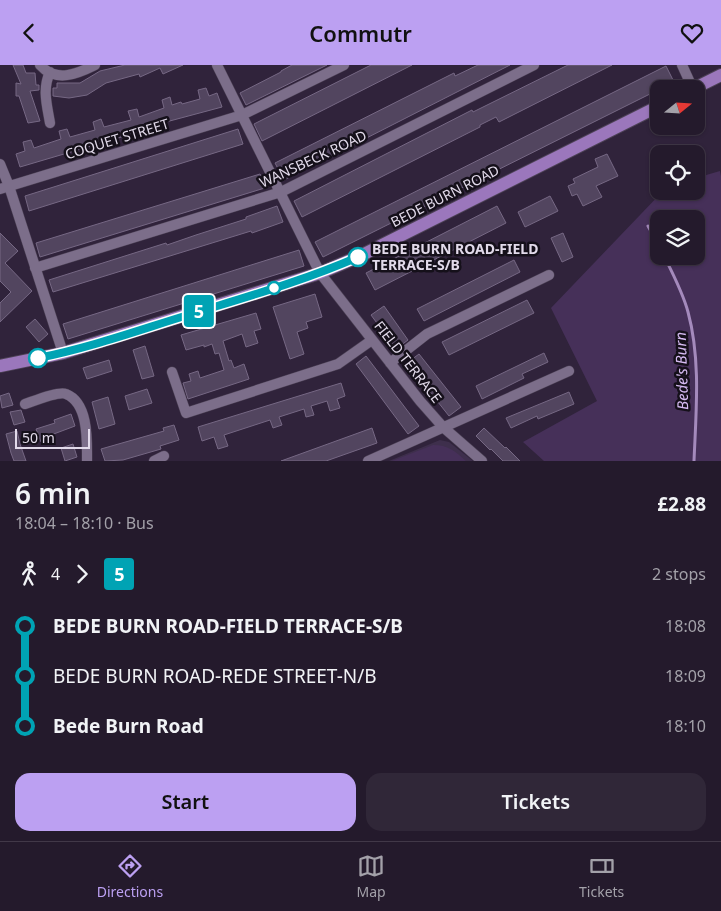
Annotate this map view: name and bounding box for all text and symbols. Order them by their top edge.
text: Commutr [309,18,412,48]
icon: back [15,19,43,47]
icon: heart [678,19,706,47]
north arrow [650,80,705,135]
map controls [650,80,705,265]
street label: COQUET STREET [63,114,171,163]
street label: WANSBECK ROAD [256,125,370,192]
button: locate [650,145,705,200]
street label: BEDE BURN ROAD [387,160,502,231]
button: layers [650,210,705,265]
place label: BEDE BURN ROAD-FIELD TERRACE-S/B [372,239,538,274]
marker: BEDE BURN ROAD-FIELD TERRACE-S/B [348,247,368,267]
unlabelled marker [267,281,281,295]
line badge: 5 [183,295,215,327]
text: 5 [194,299,204,323]
street label: FIELD TERRACE [370,317,446,407]
water label: Bede's Burn [670,332,692,410]
unlabelled marker [28,348,48,368]
scale bar [15,426,90,449]
text: 50 m [22,428,55,447]
text: 6 min [15,474,91,512]
text: £2.88 [657,491,706,517]
text: 18:04 – 18:10 · Bus [15,512,154,534]
icon: walk [15,560,43,588]
icon: forward [68,560,96,588]
text: 5 [114,562,124,586]
text: 4 [51,563,60,585]
text: 2 stops [652,563,706,585]
text: BEDE BURN ROAD-FIELD TERRACE-S/B [53,613,403,639]
text: 18:08 [665,615,706,637]
text: BEDE BURN ROAD-REDE STREET-N/B [53,663,377,689]
text: 18:09 [665,665,706,687]
text: Bede Burn Road [53,713,204,739]
text: 18:10 [665,715,706,737]
button: Start [15,773,356,831]
button: Tickets [366,773,706,831]
tab: Directions [97,852,163,901]
tab: Map [357,852,386,901]
tab: Tickets [579,852,624,901]

